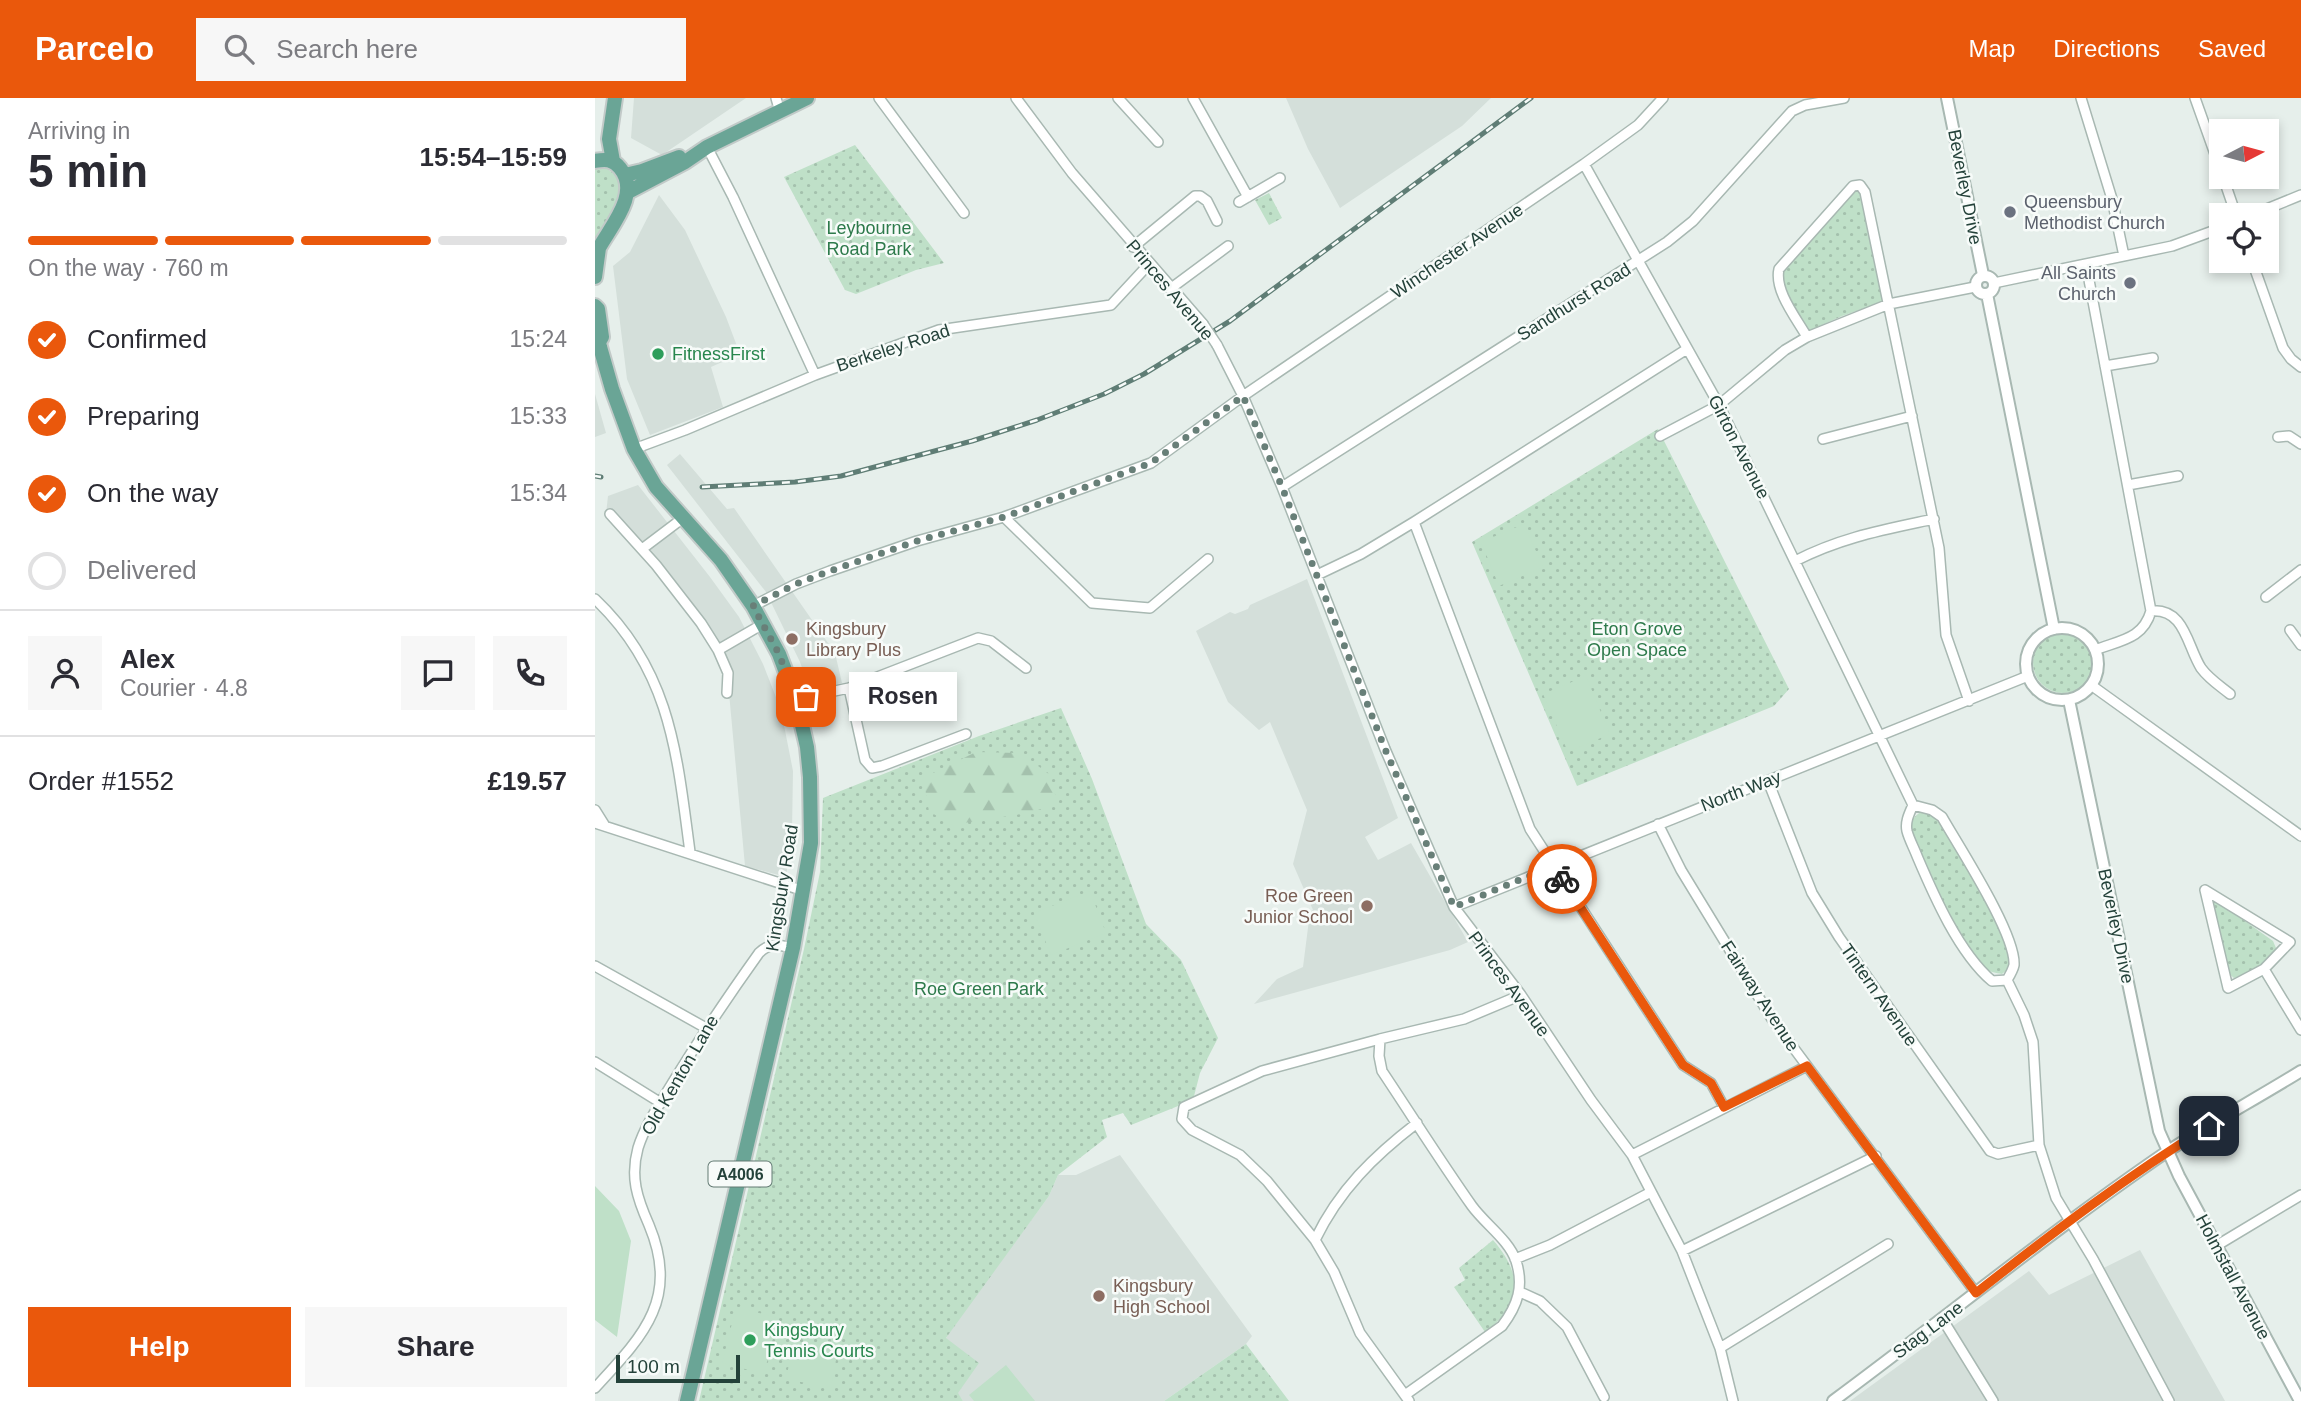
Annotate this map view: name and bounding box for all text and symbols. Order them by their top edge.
search box [196,18,686,81]
text: Parcelo [35,30,154,67]
icon: search [220,30,258,68]
text: Search here [276,34,418,64]
text: Map [1969,35,2015,62]
text: Directions [2053,35,2160,62]
text: Saved [2198,35,2266,62]
text: Arriving in [28,118,130,144]
north arrow [2209,119,2279,189]
map controls [2209,119,2279,273]
street label: Beverley Drive [1944,128,1986,246]
text: 15:54–15:59 [420,142,567,172]
text: 5 min [28,145,148,197]
place label: Queensbury Methodist Church [2024,192,2165,233]
street label: Winchester Avenue [1387,199,1527,303]
button: locate [2209,203,2279,273]
marker: Queensbury Methodist Church [2002,204,2018,220]
park label: Leybourne Road Park [826,218,913,259]
street label: Princes Avenue [1122,236,1218,344]
text: On the way · 760 m [28,255,229,281]
street label: Sandhurst Road [1514,259,1634,345]
place label: All Saints Church [2041,263,2116,304]
marker: All Saints Church [2122,275,2138,291]
street label: Berkeley Road [834,320,952,376]
icon: check [28,321,66,359]
text: Confirmed [87,324,207,354]
text: 15:24 [509,326,567,352]
place label: FitnessFirst [672,344,765,364]
marker: FitnessFirst [650,346,666,362]
street label: Girton Avenue [1704,392,1774,502]
icon: check [28,398,66,436]
text: Preparing [87,401,200,431]
text: 15:33 [509,403,567,429]
icon: check [28,475,66,513]
text: On the way [87,478,219,508]
text: 15:34 [509,480,567,506]
text: Delivered [87,555,197,585]
place label: Kingsbury Library Plus [806,619,901,660]
park label: Eton Grove Open Space [1587,619,1687,660]
marker: Kingsbury Library Plus [784,631,800,647]
button: person [28,636,102,710]
button: chat [401,636,475,710]
button: phone [493,636,567,710]
text: Alex [120,644,175,674]
pin [776,667,836,727]
callout: Rosen [848,672,957,722]
text: Courier · 4.8 [120,675,248,701]
icon: bag [787,678,825,716]
text: Rosen [868,683,938,709]
text: Order #1552 [28,766,174,796]
text: £19.57 [487,766,567,796]
street label: North Way [1698,767,1784,815]
street label: Kingsbury Road [762,823,802,953]
courier [1527,844,1597,914]
icon: bike [1543,860,1581,898]
street label: Beverley Drive [2094,867,2138,985]
place label: Roe Green Junior School [1244,886,1353,927]
marker: Roe Green Junior School [1359,898,1375,914]
street label: Princes Avenue [1464,928,1554,1040]
street label: Fairway Avenue [1717,937,1803,1055]
street label: Tintern Avenue [1836,940,1922,1050]
park label: Roe Green Park [914,979,1045,999]
street label: Old Kenton Lane [638,1011,722,1139]
pin [2179,1096,2239,1156]
icon: home [2190,1107,2228,1145]
road number: A4006 [709,1162,771,1186]
street label: Holmstall Avenue [2192,1211,2274,1343]
place label: Kingsbury High School [1113,1276,1210,1317]
marker: Kingsbury High School [1091,1288,1107,1304]
street label: Stag Lane [1889,1297,1967,1363]
button: Help [28,1307,291,1387]
button: Share [305,1307,567,1387]
place label: Kingsbury Tennis Courts [764,1320,874,1361]
marker: Kingsbury Tennis Courts [742,1332,758,1348]
scale bar [616,1352,740,1384]
text: 100 m [627,1356,680,1377]

